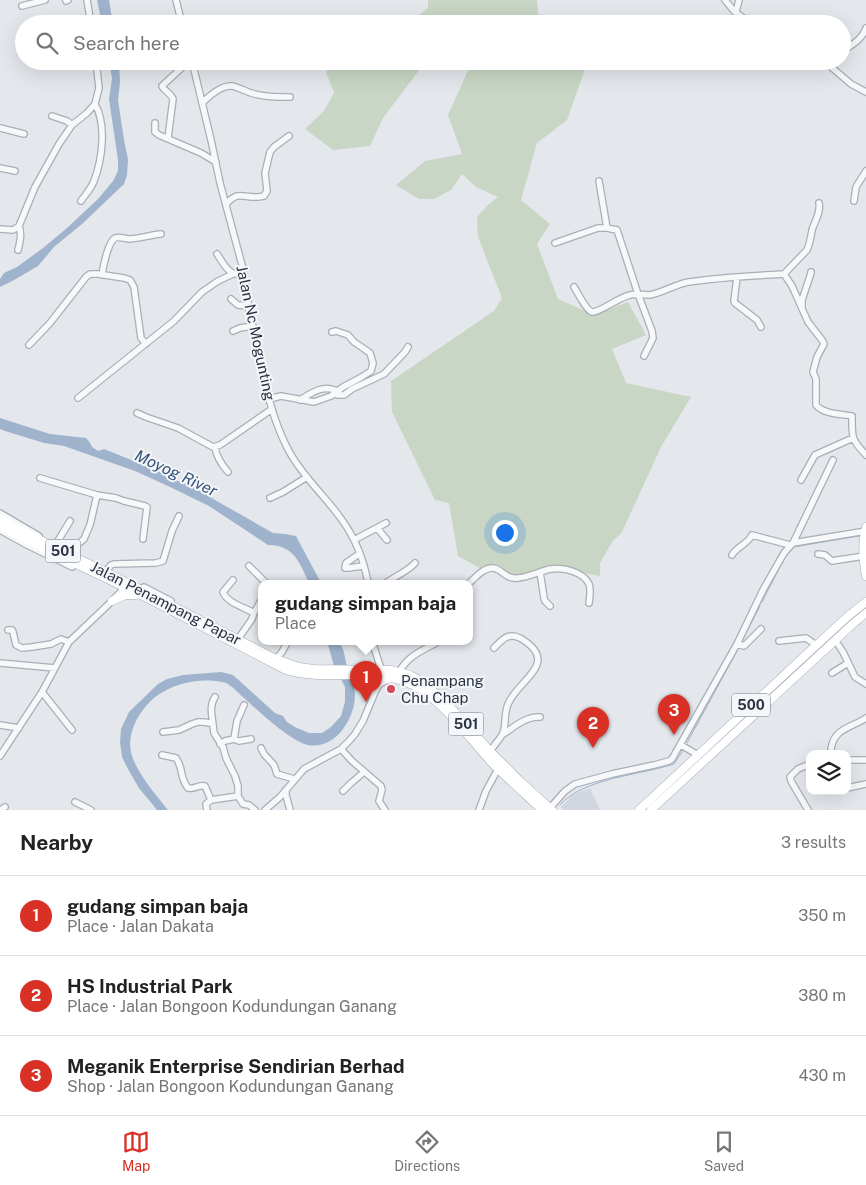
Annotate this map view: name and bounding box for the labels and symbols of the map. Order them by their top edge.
street label: Jalan Nc Mogunting [233,264,279,402]
water label: Moyog River [132,446,221,501]
your location [492,520,518,546]
road number: 501 [46,540,80,562]
street label: Jalan Penampang Papar [88,558,244,648]
pin: 1 [350,661,382,702]
place label: Penampang Chu Chap [401,672,484,706]
marker: Penampang Chu Chap [385,683,397,695]
pin: 3 [658,694,690,735]
road number: 500 [732,694,770,716]
pin: 2 [577,707,609,748]
road number: 501 [448,712,484,736]

